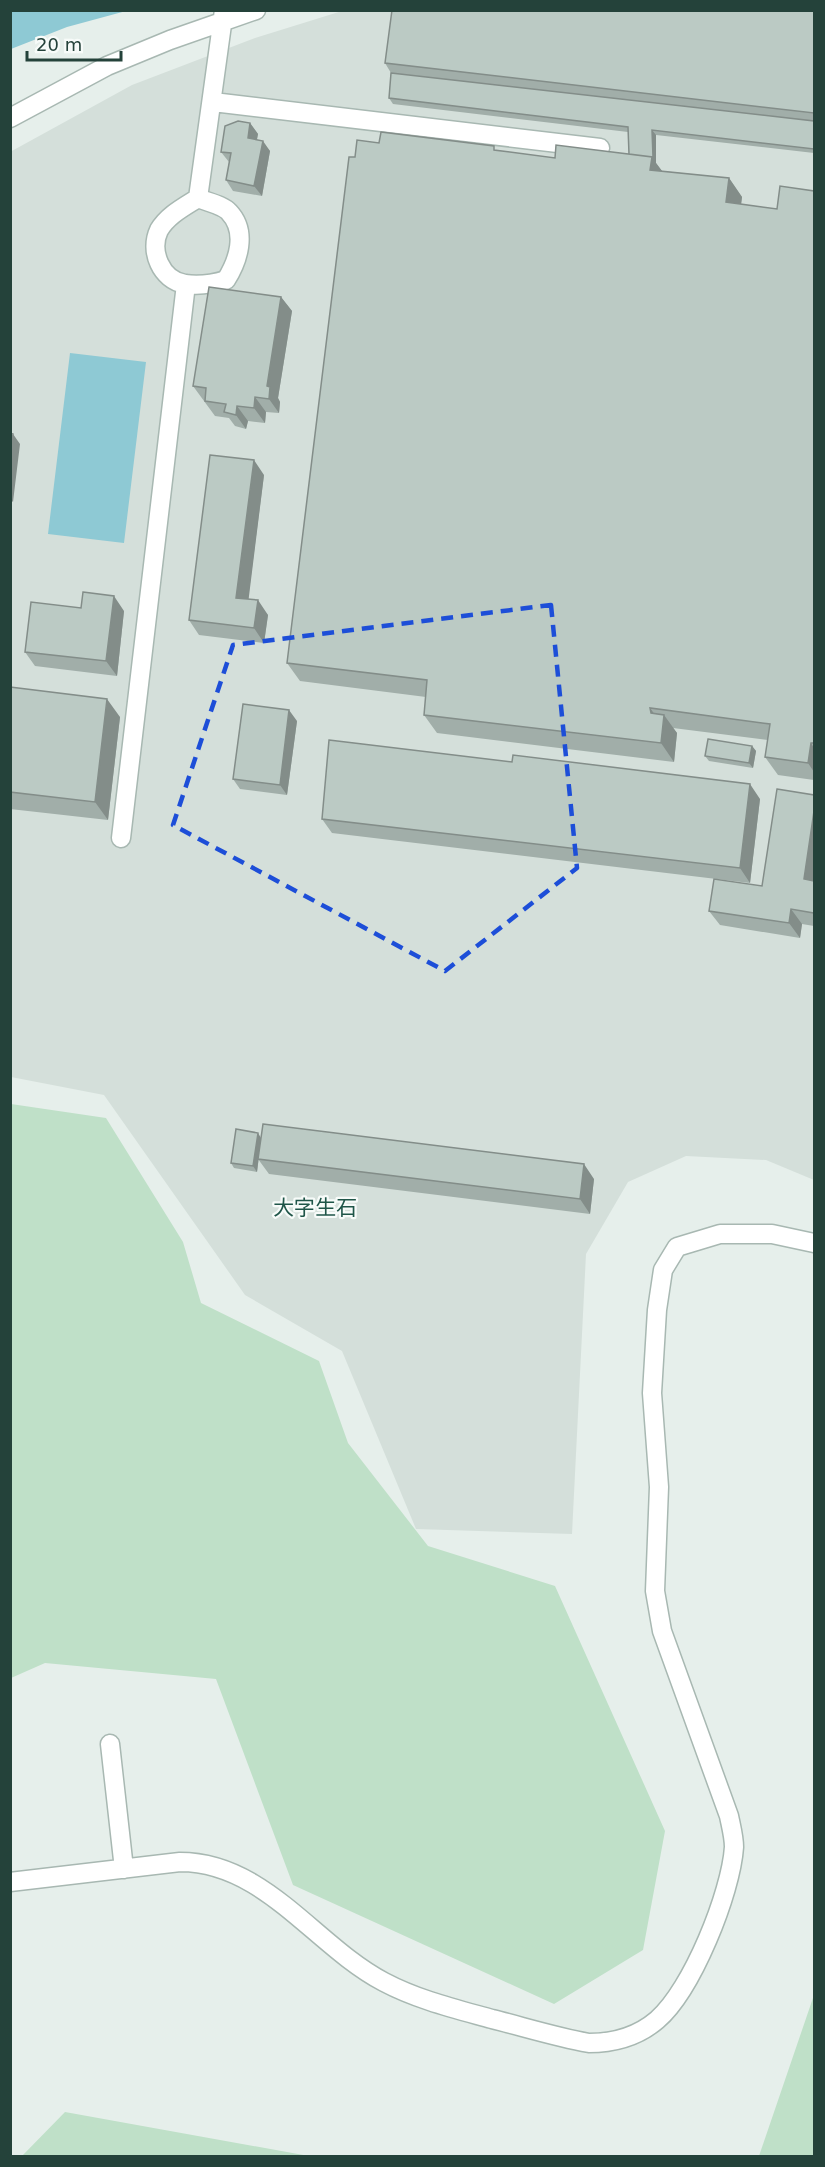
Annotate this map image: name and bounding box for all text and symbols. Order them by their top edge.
scale bar [27,24,122,62]
text: 20 m [36,34,82,55]
district label: 大字生石 [273,1196,357,1220]

